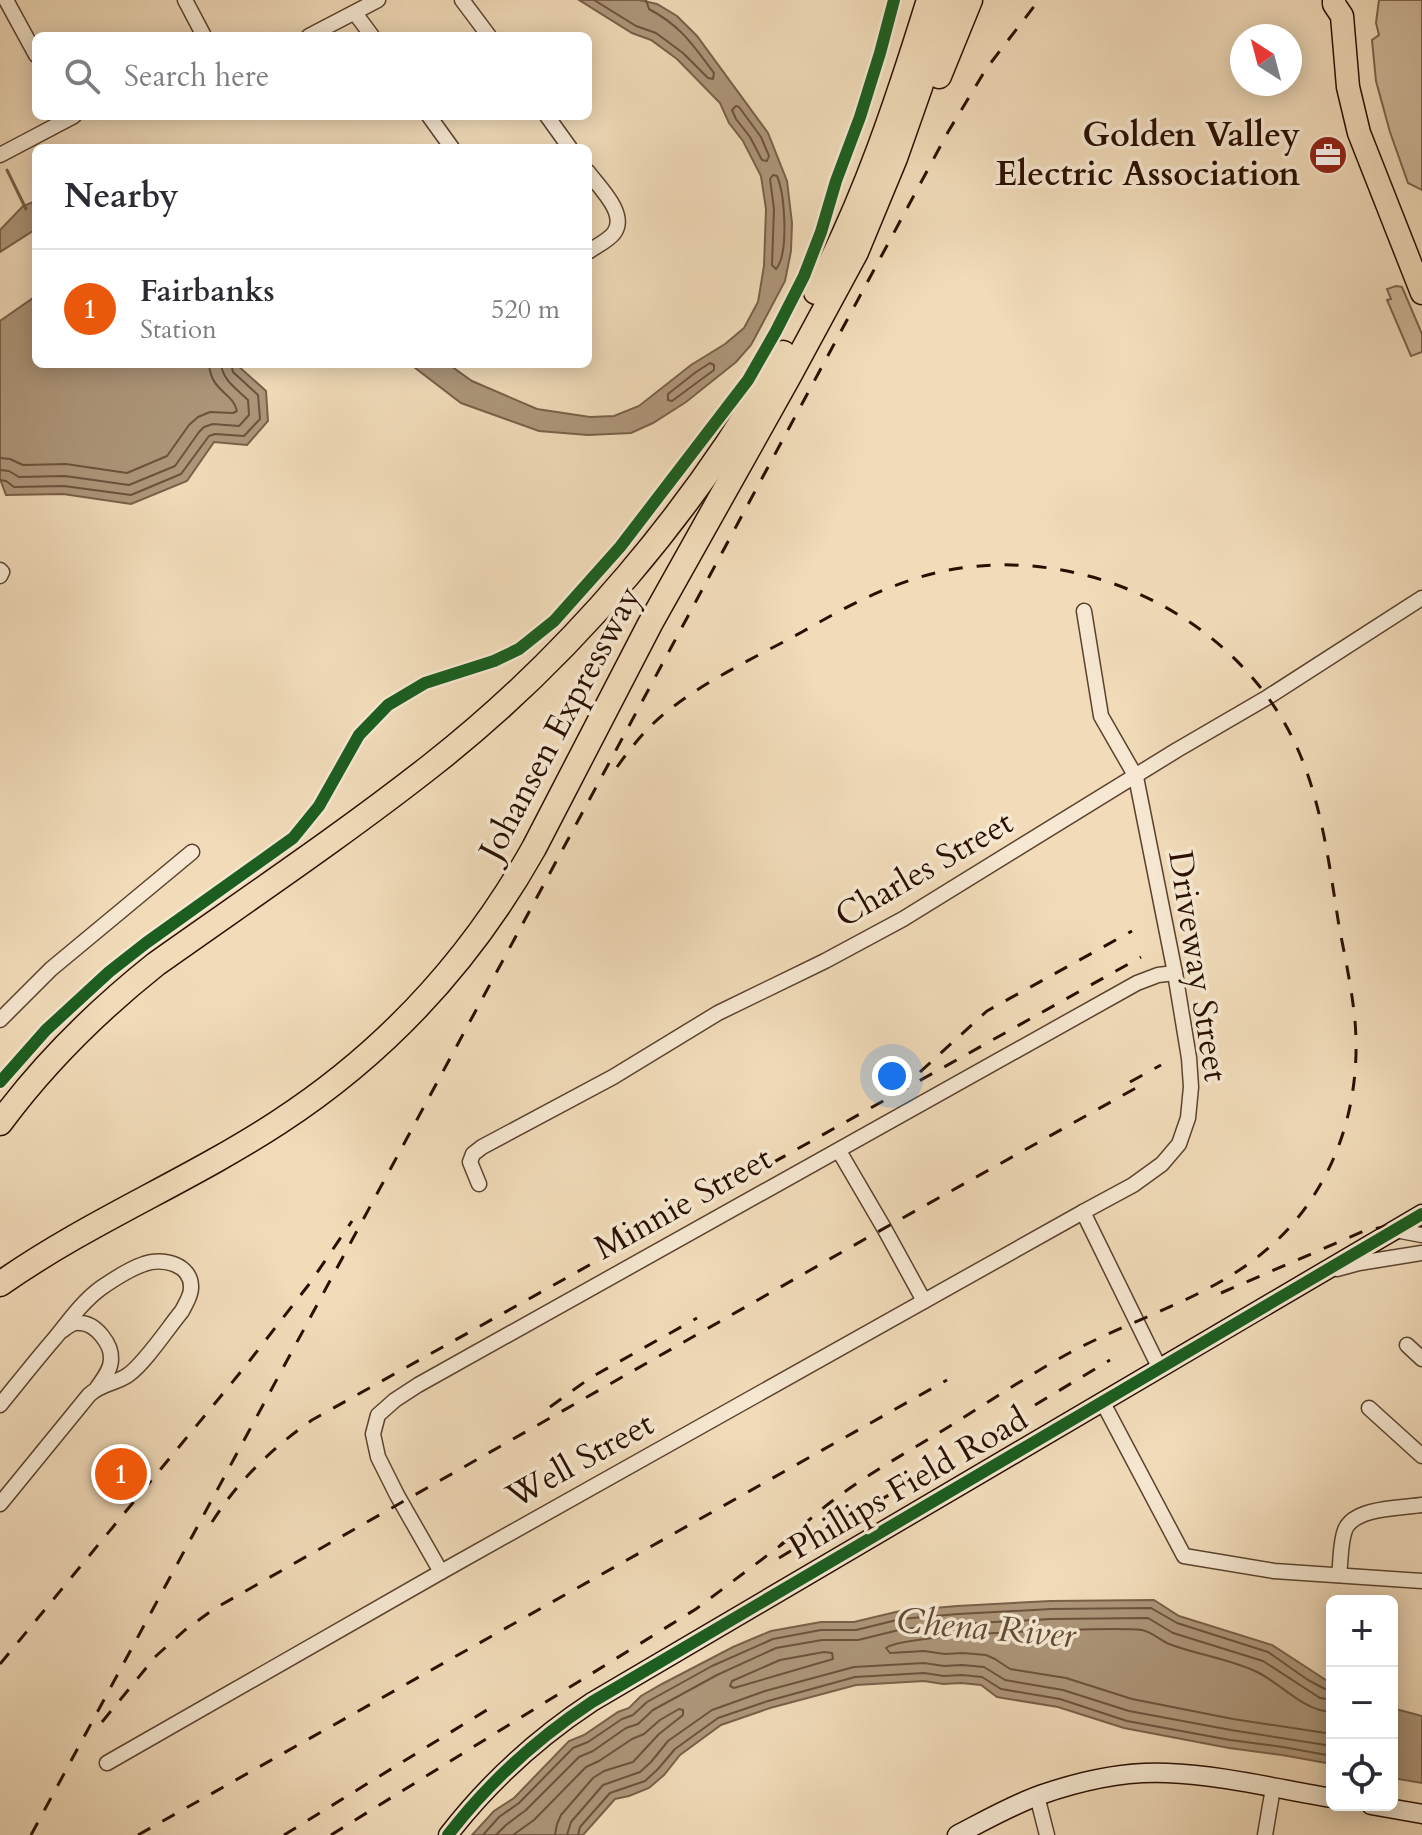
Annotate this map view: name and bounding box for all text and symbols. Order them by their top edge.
north arrow [1230,24,1302,96]
search box [32,32,592,120]
icon: search [60,54,104,98]
text: Search here [124,56,269,97]
place label: Golden Valley Electric Association [996,112,1300,197]
office icon: Golden Valley Electric Association [1307,134,1349,176]
text: Nearby [64,173,179,219]
text: Fairbanks [140,271,275,312]
text: 1 [83,292,97,327]
text: 520 m [491,292,560,327]
text: Station [140,312,217,347]
street label: Johansen Expressway [466,578,652,873]
street label: Charles Street [827,799,1022,938]
street label: Driveway Street [1157,847,1239,1085]
your location [872,1056,912,1096]
street label: Minnie Street [586,1135,780,1271]
street label: Phillips Field Road [780,1396,1036,1570]
street label: Well Street [497,1401,662,1520]
pin: 1 [95,1444,147,1504]
map controls [1326,1595,1398,1811]
button: + [1326,1595,1398,1667]
water label: Chena River [894,1596,1079,1660]
button: − [1326,1667,1398,1739]
button: locate [1326,1739,1398,1811]

